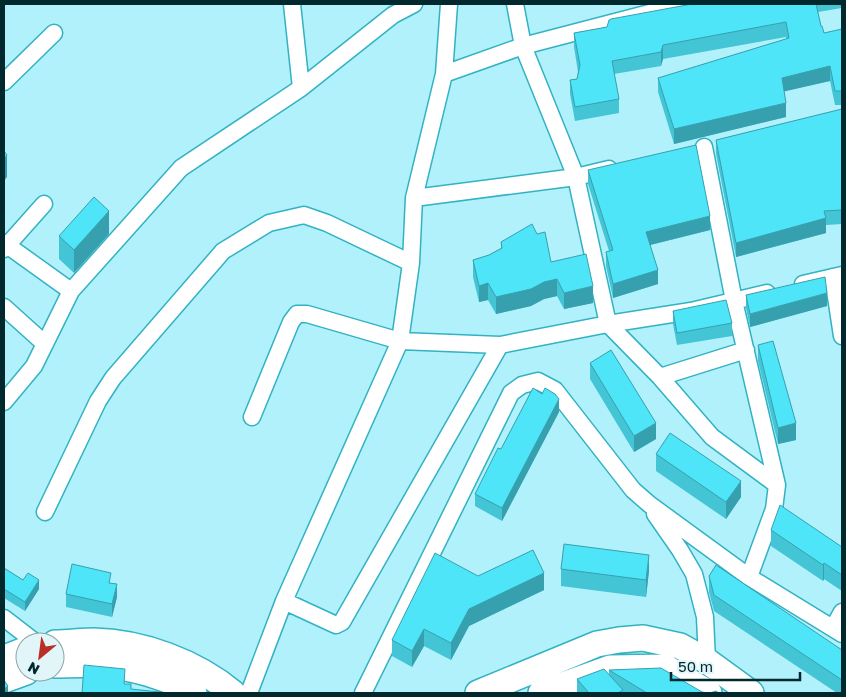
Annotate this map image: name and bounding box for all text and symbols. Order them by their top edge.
north arrow [15,632,65,682]
scale bar [671,650,800,682]
text: 50 m [678,657,713,675]
text: N [25,659,42,679]

